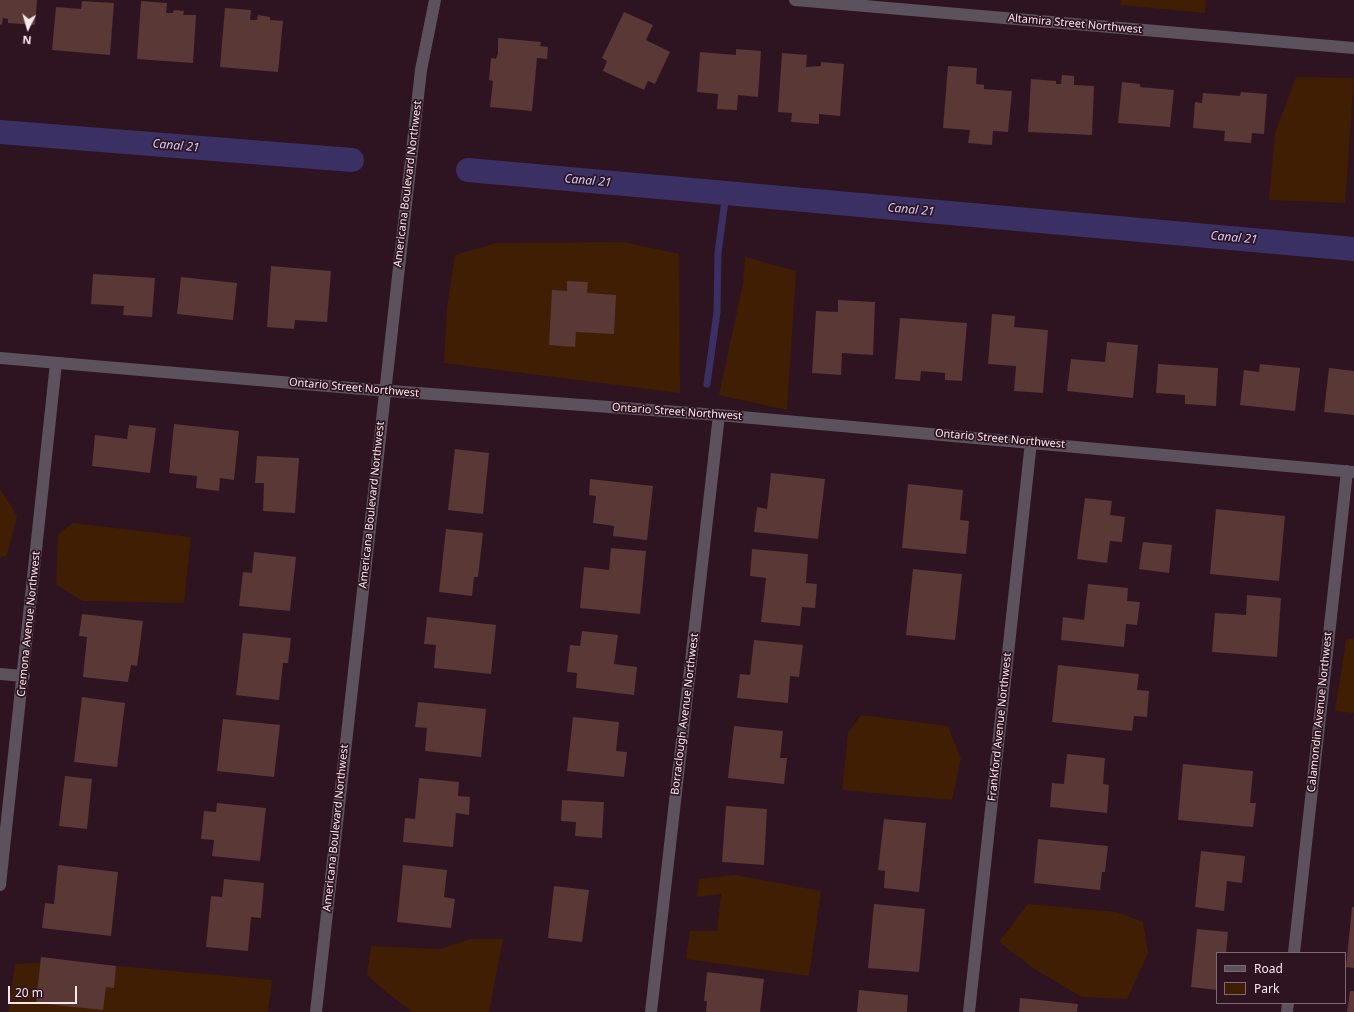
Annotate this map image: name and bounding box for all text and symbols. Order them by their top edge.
north arrow [8,8,48,48]
street label: Altamira Street Northwest [1007,12,1143,36]
text: N [22,33,32,48]
street label: Americana Boulevard Northwest [391,100,425,268]
water label: Canal 21 [152,137,200,155]
water label: Canal 21 [564,172,612,190]
water label: Canal 21 [887,201,935,219]
water label: Canal 21 [1210,229,1258,247]
street label: Ontario Street Northwest [288,376,420,400]
street label: Ontario Street Northwest [611,401,743,423]
street label: Americana Boulevard Northwest [357,421,387,589]
street label: Ontario Street Northwest [934,427,1066,451]
street label: Cremona Avenue Northwest [15,551,43,697]
street label: Calamondin Avenue Northwest [1305,631,1335,793]
street label: Borraclough Avenue Northwest [669,632,701,796]
street label: Frankford Avenue Northwest [986,652,1014,802]
street label: Americana Boulevard Northwest [321,744,351,912]
legend [1216,952,1346,1004]
text: Road [1254,960,1283,977]
scale bar [10,978,79,1004]
text: Park [1254,980,1279,997]
text: 20 m [15,984,43,1001]

